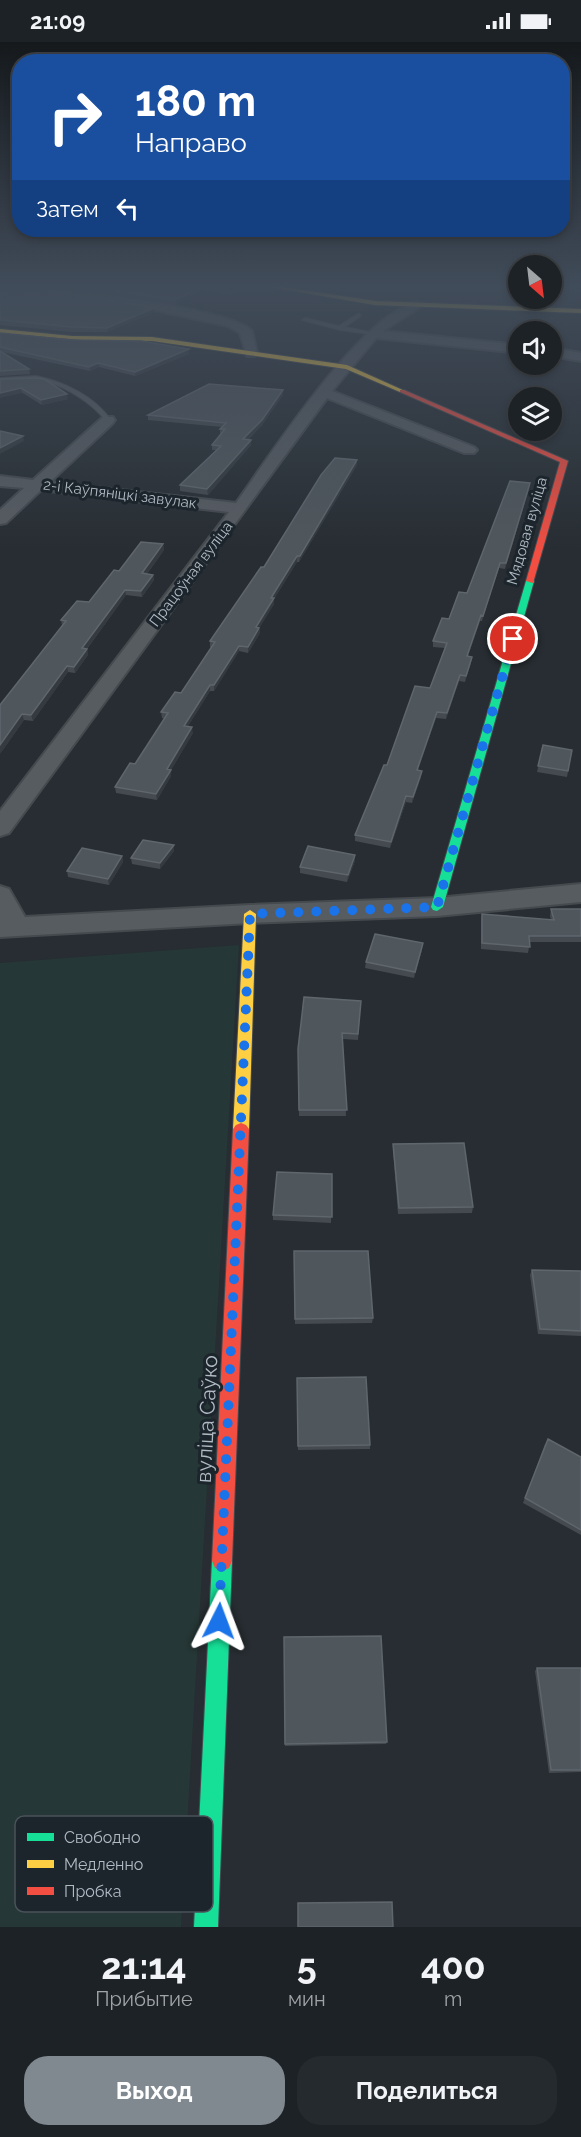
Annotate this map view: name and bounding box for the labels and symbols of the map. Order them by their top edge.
north arrow [508,255,562,309]
street label: Мядовая вуліца [503,475,551,587]
street label: 2-і Каўпяніцкі завулак [42,476,198,512]
street label: Працоўная вуліца [146,518,236,630]
pin [487,613,538,664]
street label: вуліца Саўко [191,1354,222,1483]
position arrow [187,1589,251,1653]
legend [15,1816,213,1912]
text: Свободно [64,1828,140,1847]
text: Медленно [64,1855,143,1874]
text: Пробка [64,1882,122,1901]

